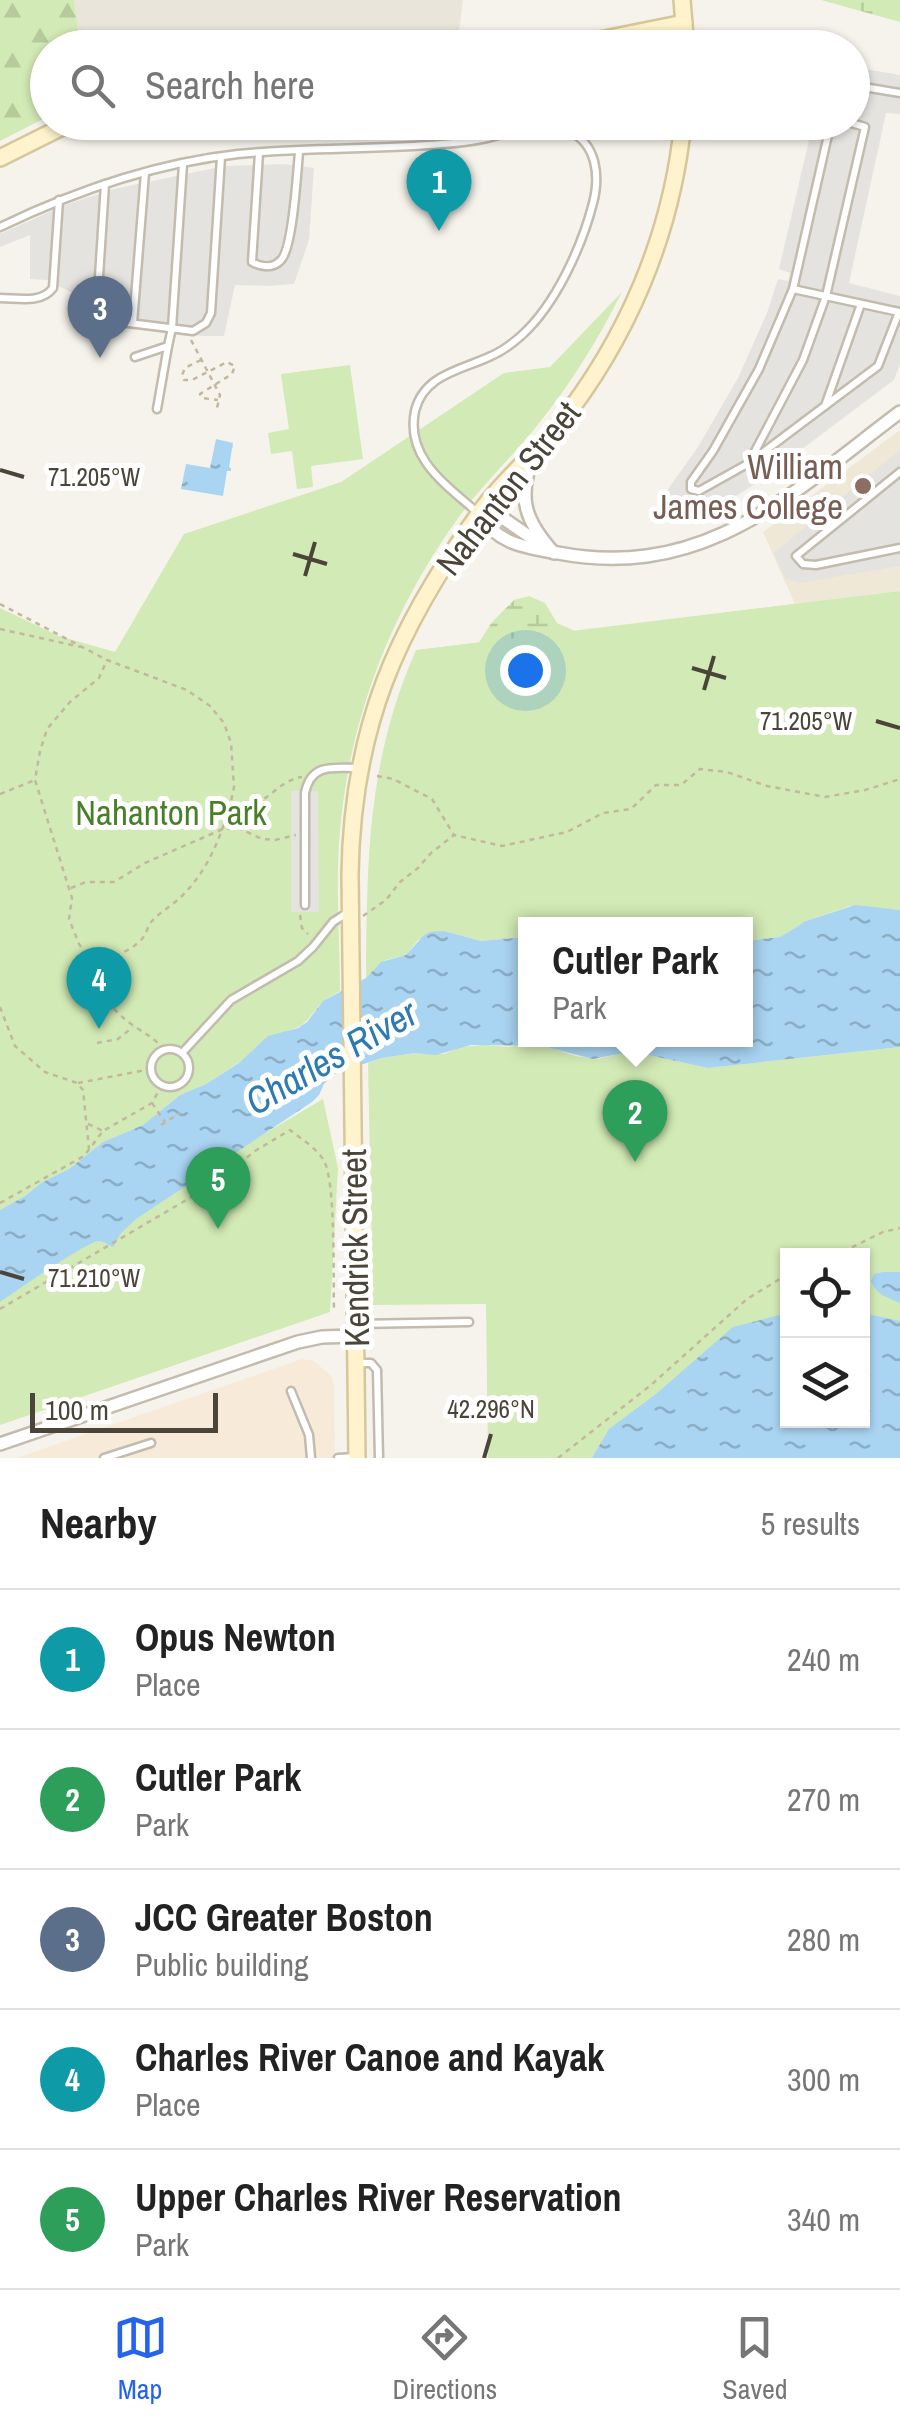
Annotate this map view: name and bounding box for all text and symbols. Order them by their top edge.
search box [30,30,870,140]
icon: search [65,58,120,113]
text: Search here [145,60,315,111]
pin: 1 [406,148,472,231]
pin: 3 [68,276,132,358]
street label: Nahanton Street [425,391,591,585]
place label: William James College [653,443,843,530]
text: 71.205°W [48,460,141,494]
marker: William James College [852,475,874,497]
your location [500,645,551,696]
text: 71.205°W [760,704,853,738]
park label: Nahanton Park [75,789,267,836]
popup [518,917,753,1047]
text: Cutler Park [552,935,719,986]
pin: 4 [66,946,132,1029]
water label: Charles River [236,986,428,1127]
text: Park [552,986,606,1029]
pin: 2 [602,1080,668,1162]
pin: 5 [186,1146,250,1229]
street label: Kendrick Street [330,1149,380,1347]
map controls [780,1248,870,1428]
button: locate [780,1248,870,1338]
text: 71.210°W [48,1261,141,1295]
button: layers [780,1338,870,1428]
scale bar [30,1388,218,1432]
text: 100 m [45,1391,109,1429]
text: 42.296°N [447,1392,535,1426]
text: Nearby [40,1495,157,1551]
text: 5 results [761,1502,860,1545]
text: Opus Newton [135,1612,336,1663]
text: 1 [65,1638,80,1681]
text: 240 m [787,1638,860,1681]
text: Place [135,1663,201,1706]
text: Cutler Park [135,1752,301,1803]
text: 2 [65,1778,80,1821]
text: 270 m [787,1778,860,1821]
text: Park [135,1803,189,1846]
text: JCC Greater Boston [135,1892,433,1943]
text: 3 [65,1918,80,1961]
text: 280 m [787,1918,860,1961]
text: Public building [135,1943,309,1986]
text: Charles River Canoe and Kayak [135,2032,604,2083]
text: 4 [65,2058,80,2101]
text: 300 m [787,2058,860,2101]
text: Place [135,2083,201,2126]
text: Upper Charles River Reservation [135,2172,622,2223]
text: 5 [65,2198,80,2241]
text: 340 m [787,2198,860,2241]
text: Park [135,2223,189,2266]
tab: Map [113,2310,168,2408]
tab: Directions [393,2310,497,2408]
tab: Saved [722,2310,787,2408]

